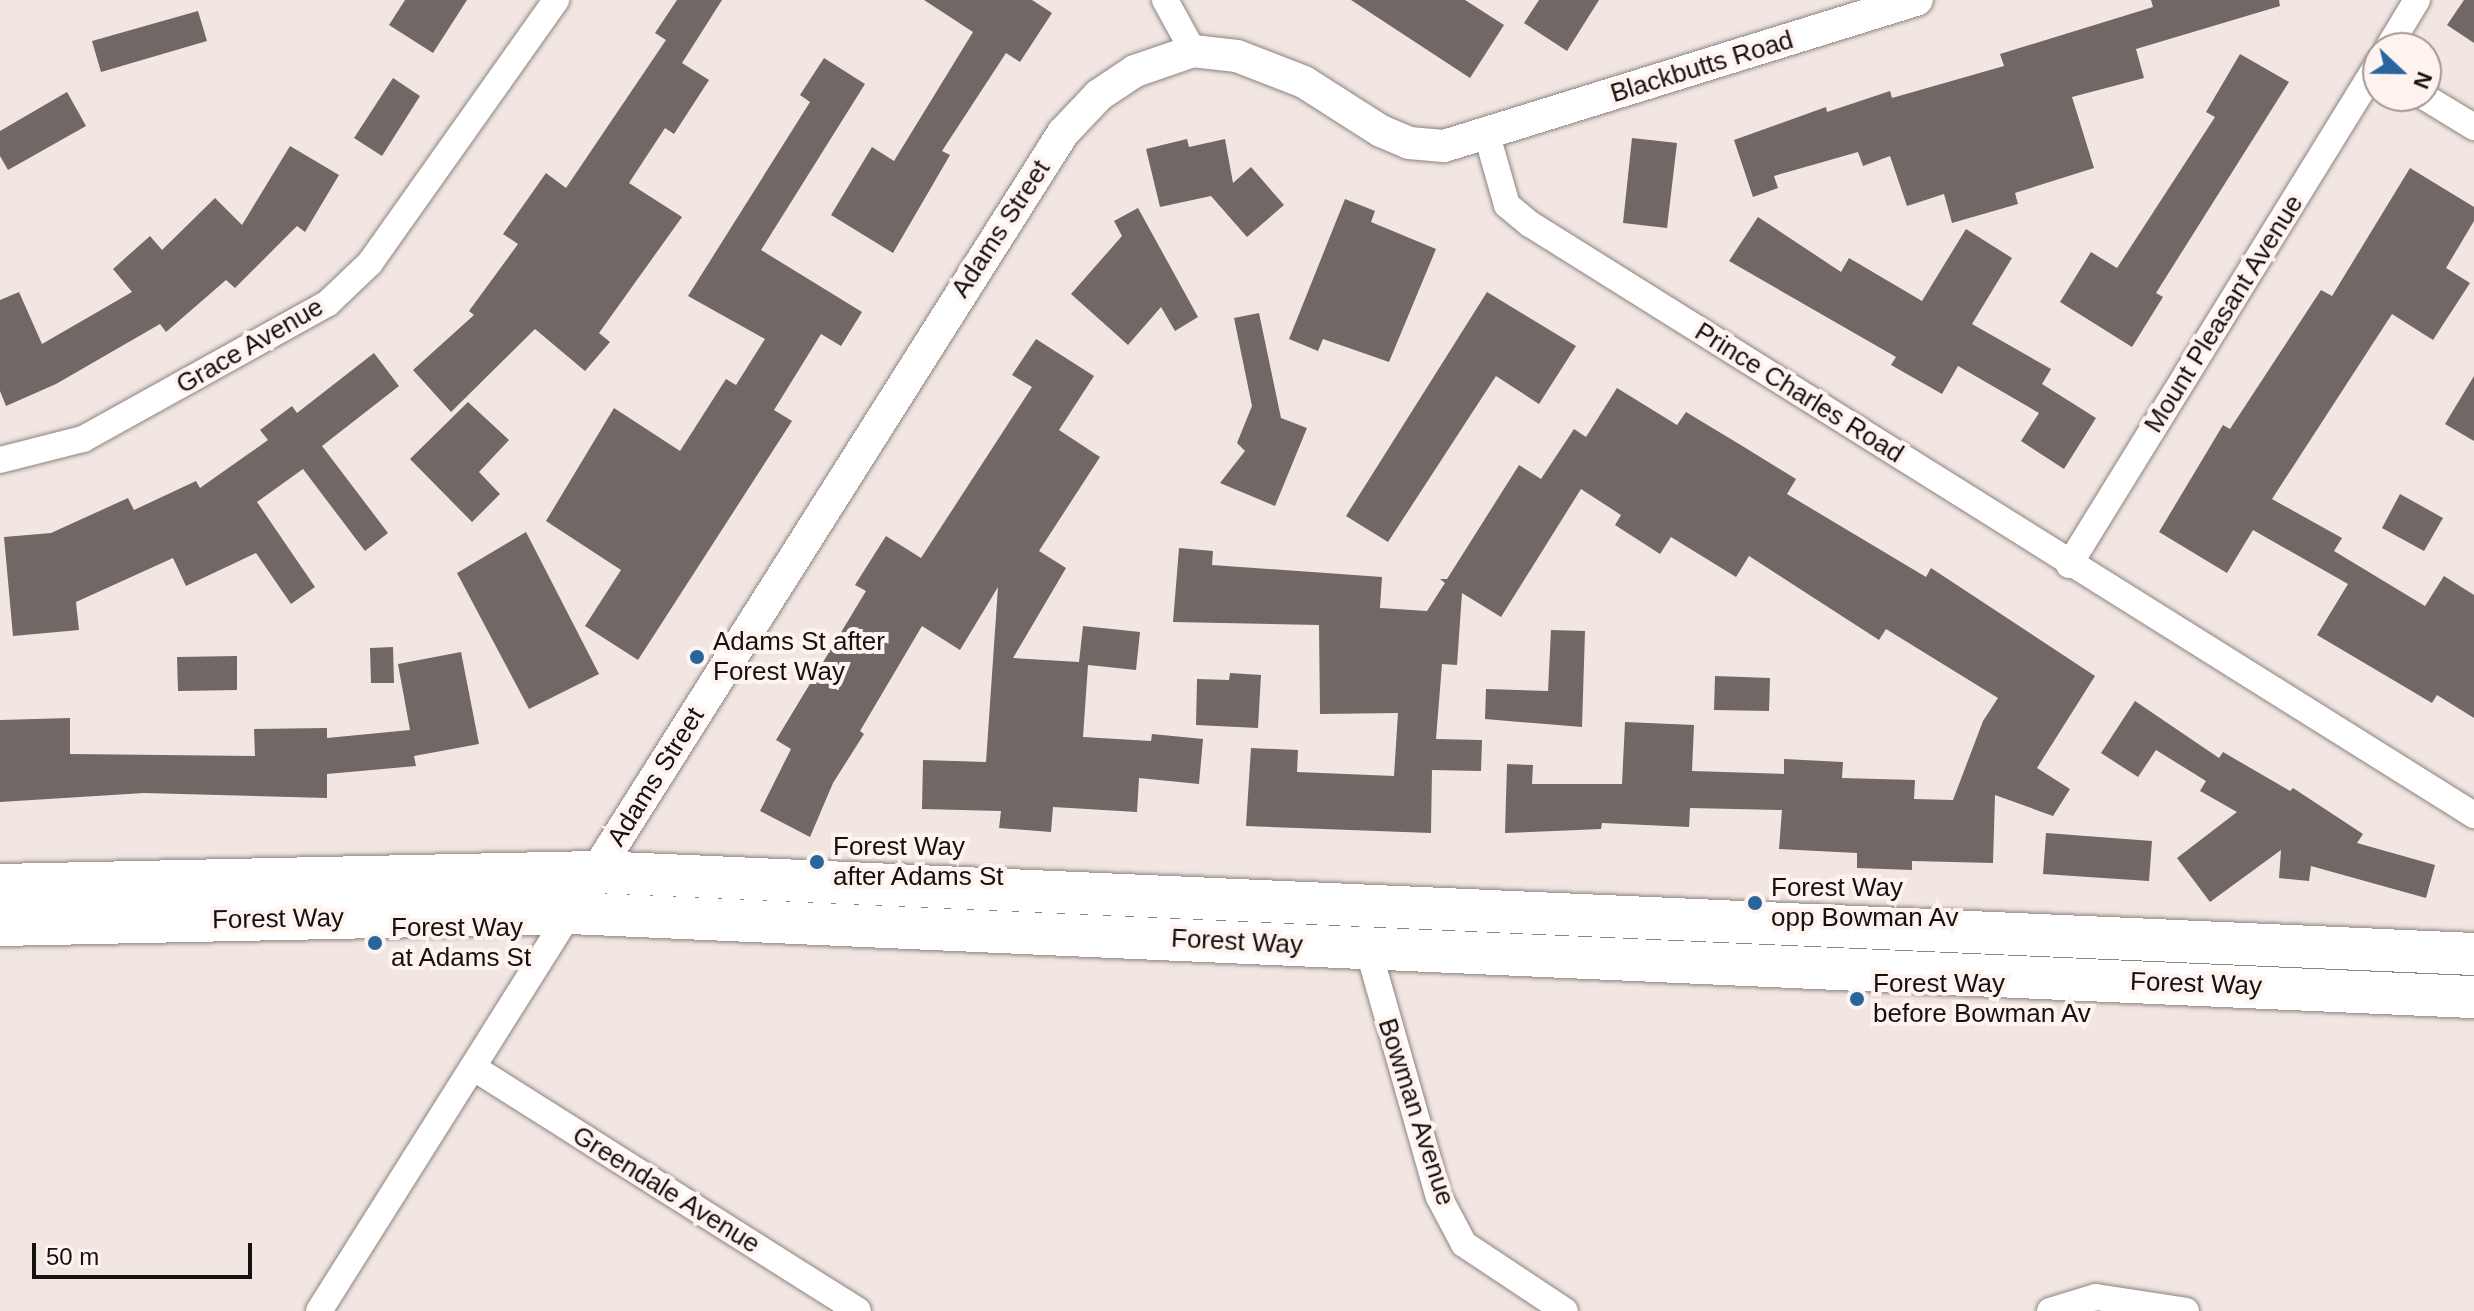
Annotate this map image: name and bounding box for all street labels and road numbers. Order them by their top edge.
street label: Blackbutts Road [1607,24,1797,110]
street label: Adams Street [945,154,1057,304]
street label: Mount Pleasant Avenue [2138,189,2310,439]
street label: Grace Avenue [170,291,330,401]
street label: Prince Charles Road [1689,316,1909,470]
street label: Adams Street [601,702,711,852]
street label: Forest Way [212,902,344,936]
street label: Forest Way [1170,923,1304,961]
street label: Forest Way [2130,966,2262,1002]
street label: Bowman Avenue [1371,1014,1461,1210]
street label: Greendale Avenue [566,1119,766,1261]

